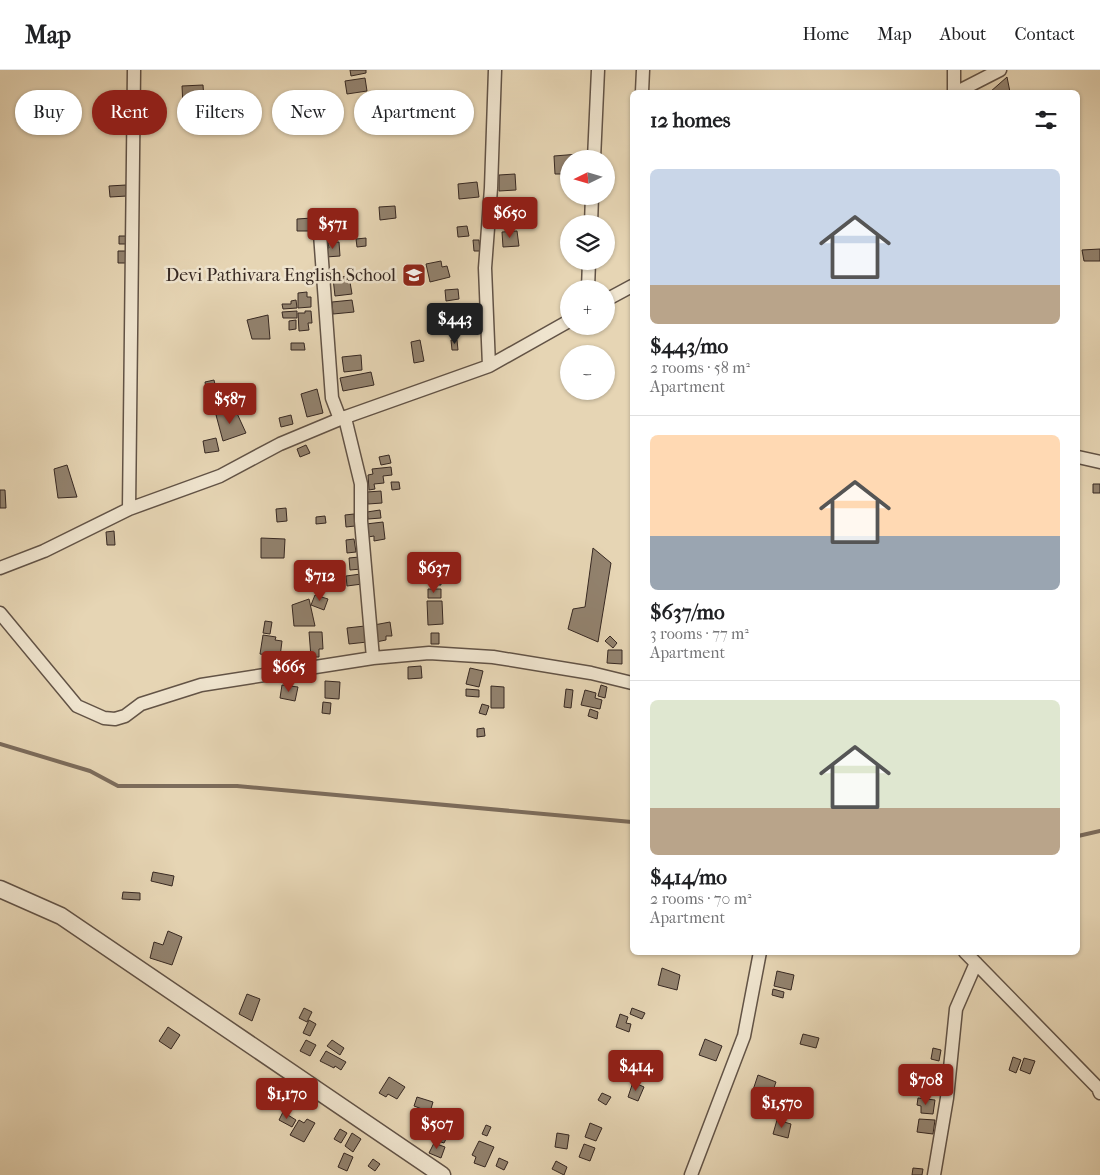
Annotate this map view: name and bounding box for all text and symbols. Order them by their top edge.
text: Map [25,21,71,49]
text: Home [802,24,849,45]
text: Map [877,24,912,45]
text: About [940,24,986,45]
text: Contact [1014,24,1075,45]
chip: Buy [15,90,82,135]
chip: Rent [92,90,167,135]
chip: Filters [177,90,262,135]
chip: New [272,90,344,135]
chip: Apartment [354,90,474,135]
icon: filters [1032,106,1060,134]
text: 12 homes [650,108,731,132]
north arrow [560,150,615,205]
map controls [560,150,615,400]
pin: $650 [480,196,540,239]
icon: home [810,202,900,292]
text: $650 [493,203,527,222]
pin: $571 [303,208,363,250]
text: $571 [318,214,348,233]
button: layers [560,215,615,270]
school or university icon: Devi Pathivara English School [401,262,427,288]
place label: Devi Pathivara English School [166,265,396,286]
button: + [560,280,615,335]
pin: $443 [425,302,485,345]
text: $443 [438,309,472,328]
text: $443/mo [650,334,728,358]
button: − [560,345,615,400]
text: 2 rooms · 58 m² [650,358,750,377]
text: Apartment [650,377,725,396]
pin: $587 [200,382,260,425]
text: $587 [214,389,246,408]
icon: home [810,467,900,557]
pin: $637 [404,552,464,594]
text: $637 [418,558,450,577]
pin: $712 [290,560,350,602]
text: $712 [305,566,335,585]
text: $637/mo [650,600,725,624]
text: 3 rooms · 77 m² [650,624,749,643]
text: Apartment [650,643,725,662]
pin: $665 [259,650,319,693]
text: $665 [272,657,306,676]
icon: home [810,732,900,822]
text: $414/mo [650,865,727,889]
text: 2 rooms · 70 m² [650,889,752,908]
text: Apartment [650,908,725,927]
pin: $414 [606,1050,666,1092]
text: $414 [619,1056,653,1075]
pin: $708 [896,1064,956,1106]
text: $708 [909,1070,943,1089]
pin: $1,170 [246,1078,328,1120]
text: $1,170 [267,1084,307,1103]
pin: $1,570 [741,1086,823,1129]
text: $1,570 [762,1093,802,1112]
pin: $507 [407,1108,467,1150]
text: $507 [421,1114,453,1133]

